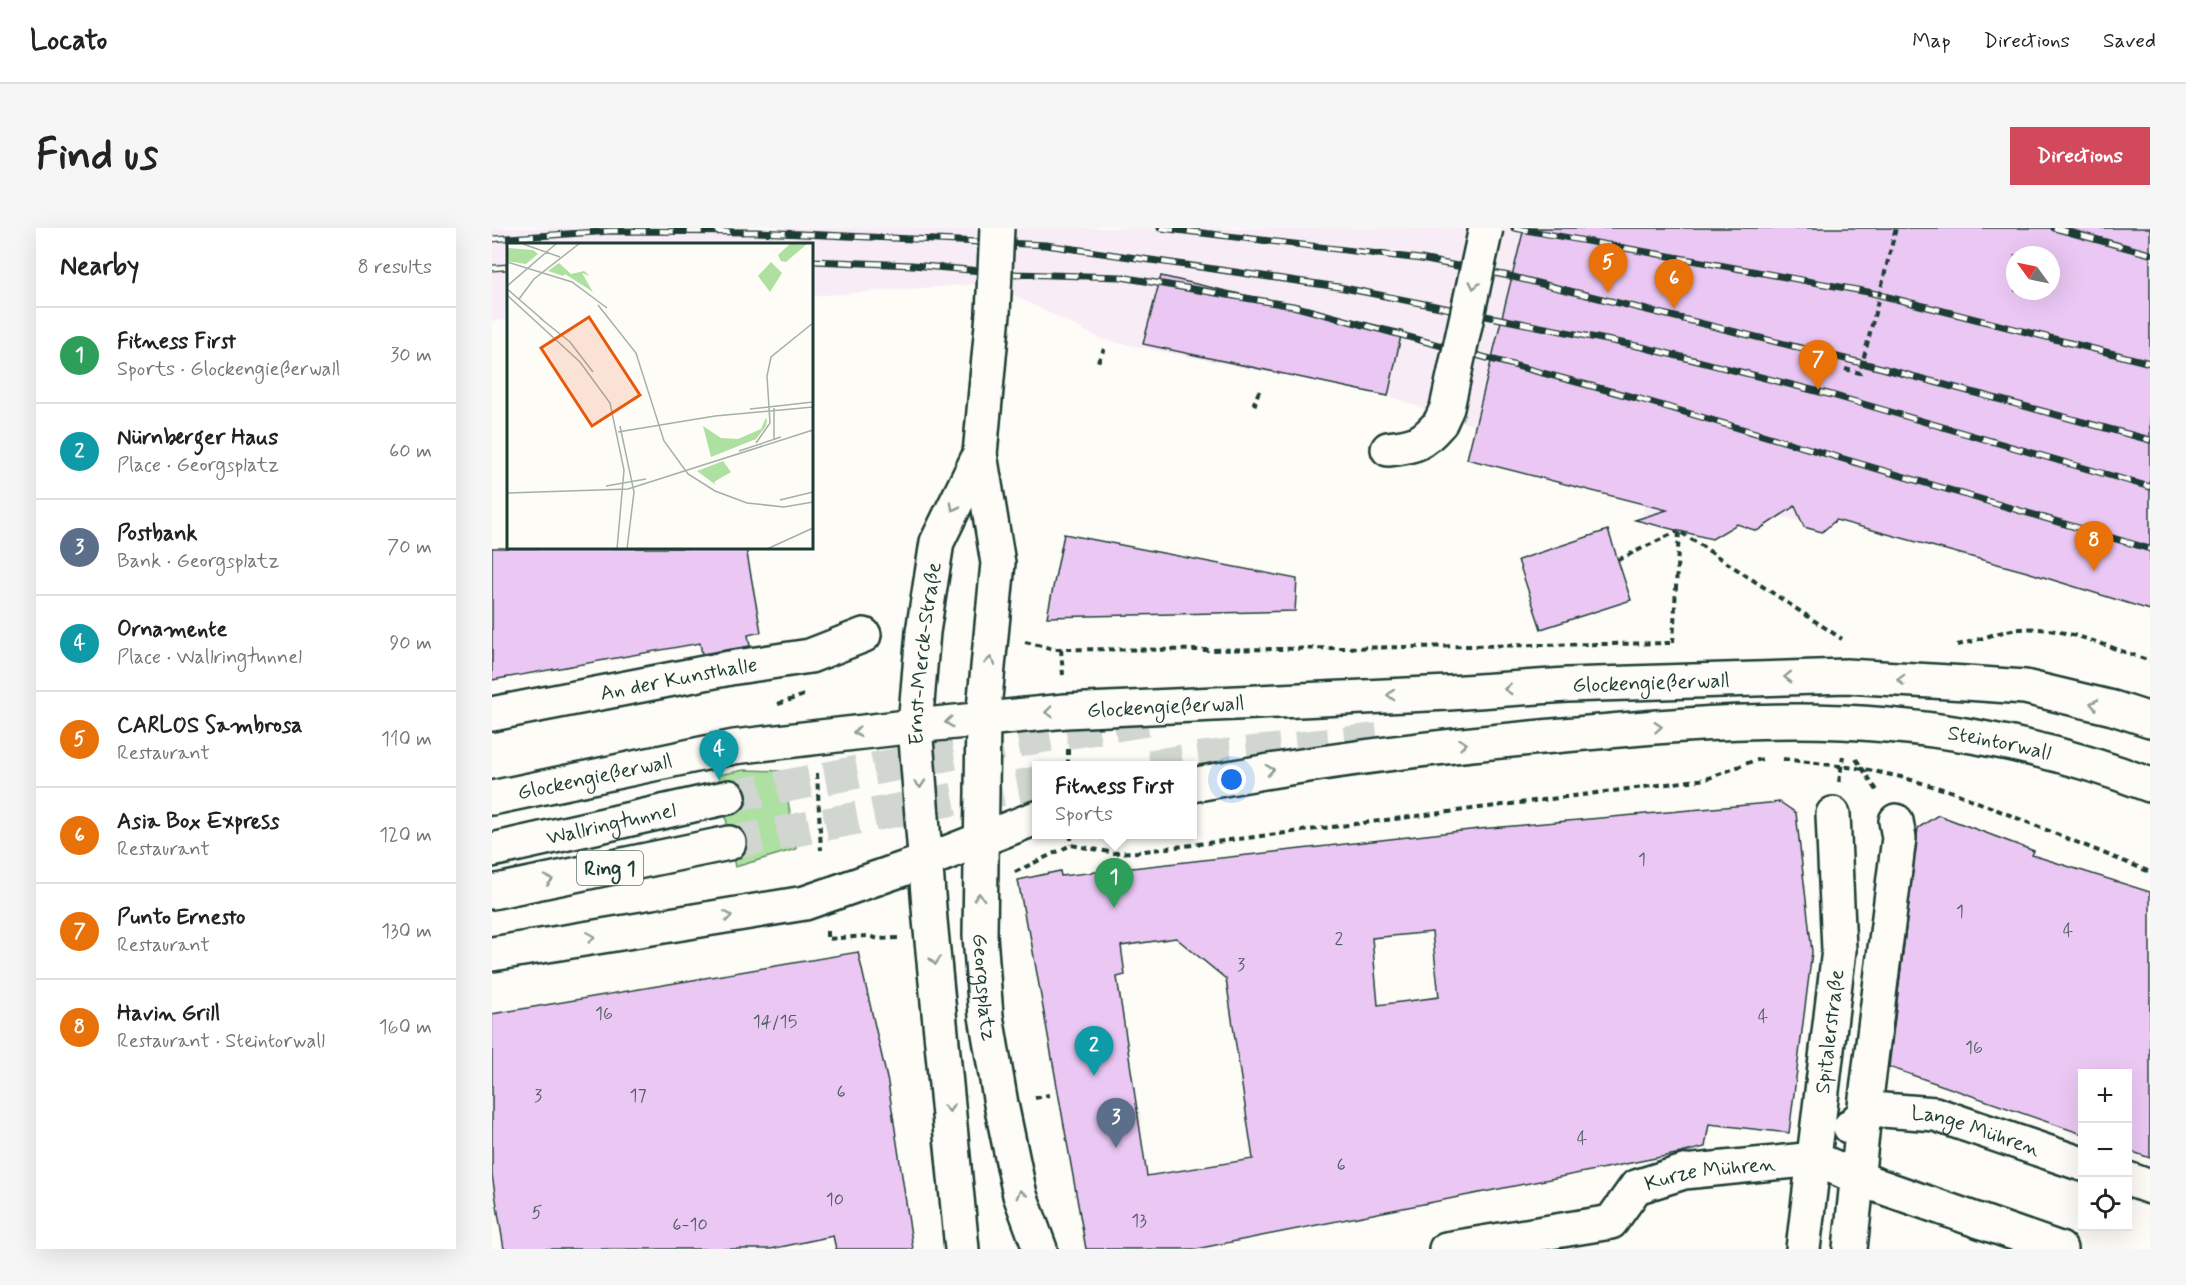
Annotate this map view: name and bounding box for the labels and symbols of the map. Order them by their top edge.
inset map [507,243,813,549]
pin: 5 [1588,244,1628,293]
north arrow [2006,246,2060,300]
pin: 6 [1654,260,1694,309]
one-way arrow [1468,280,1481,290]
pin: 7 [1798,340,1838,390]
one-way arrow [950,500,962,511]
pin: 8 [2074,522,2114,571]
street label: Ernst-Merck-Straße [902,560,949,746]
street label: An der Kunsthalle [598,651,759,708]
one-way arrow [983,656,996,665]
street label: Glockengießerwall [1572,667,1730,700]
one-way arrow [1783,671,1792,684]
one-way arrow [1896,674,1905,687]
one-way arrow [1504,682,1513,695]
one-way arrow [1386,689,1395,702]
street label: Glockengießerwall [1086,690,1245,725]
one-way arrow [2089,698,2099,711]
one-way arrow [1045,705,1054,718]
one-way arrow [944,715,953,728]
street label: Steintorwall [1946,719,2054,768]
one-way arrow [1653,721,1662,734]
one-way arrow [852,725,861,738]
pin: 4 [700,730,738,780]
one-way arrow [1459,738,1468,751]
street label: Glockengießerwall [515,747,675,807]
your location [1217,765,1246,794]
one-way arrow [1266,765,1275,777]
one-way arrow [913,780,926,789]
street label: Wallringtunnel [544,796,679,852]
house number: 1 [1638,848,1646,872]
road number: Ring 1 [577,851,643,885]
pin: 1 [1094,858,1134,908]
one-way arrow [544,875,554,888]
one-way arrow [973,893,986,902]
house number: 1 [1956,900,1964,924]
one-way arrow [723,911,733,923]
house number: 4 [2063,919,2073,943]
house number: 2 [1335,927,1344,951]
one-way arrow [586,931,596,944]
street label: Georgsplatz [965,932,1003,1043]
house number: 3 [1237,953,1245,977]
one-way arrow [928,957,940,966]
street label: Spitalerstraße [1809,968,1852,1096]
house number: 16 [595,1002,613,1026]
house number: 4 [1758,1005,1768,1029]
house number: 14/15 [753,1010,797,1034]
pin: 2 [1074,1026,1114,1076]
house number: 16 [1965,1036,1983,1060]
house number: 6 [836,1080,846,1104]
house number: 3 [534,1084,542,1108]
house number: 17 [629,1084,647,1108]
pin: 3 [1096,1098,1136,1148]
street label: Lange Mühren [1910,1099,2044,1164]
one-way arrow [942,1103,955,1112]
house number: 4 [1577,1127,1587,1151]
street label: Kurze Mühren [1641,1150,1777,1198]
house number: 6 [1336,1153,1346,1177]
house number: 10 [826,1188,844,1212]
one-way arrow [1016,1189,1028,1200]
house number: 5 [532,1201,543,1225]
house number: 13 [1131,1209,1147,1233]
house number: 6-10 [672,1213,708,1237]

